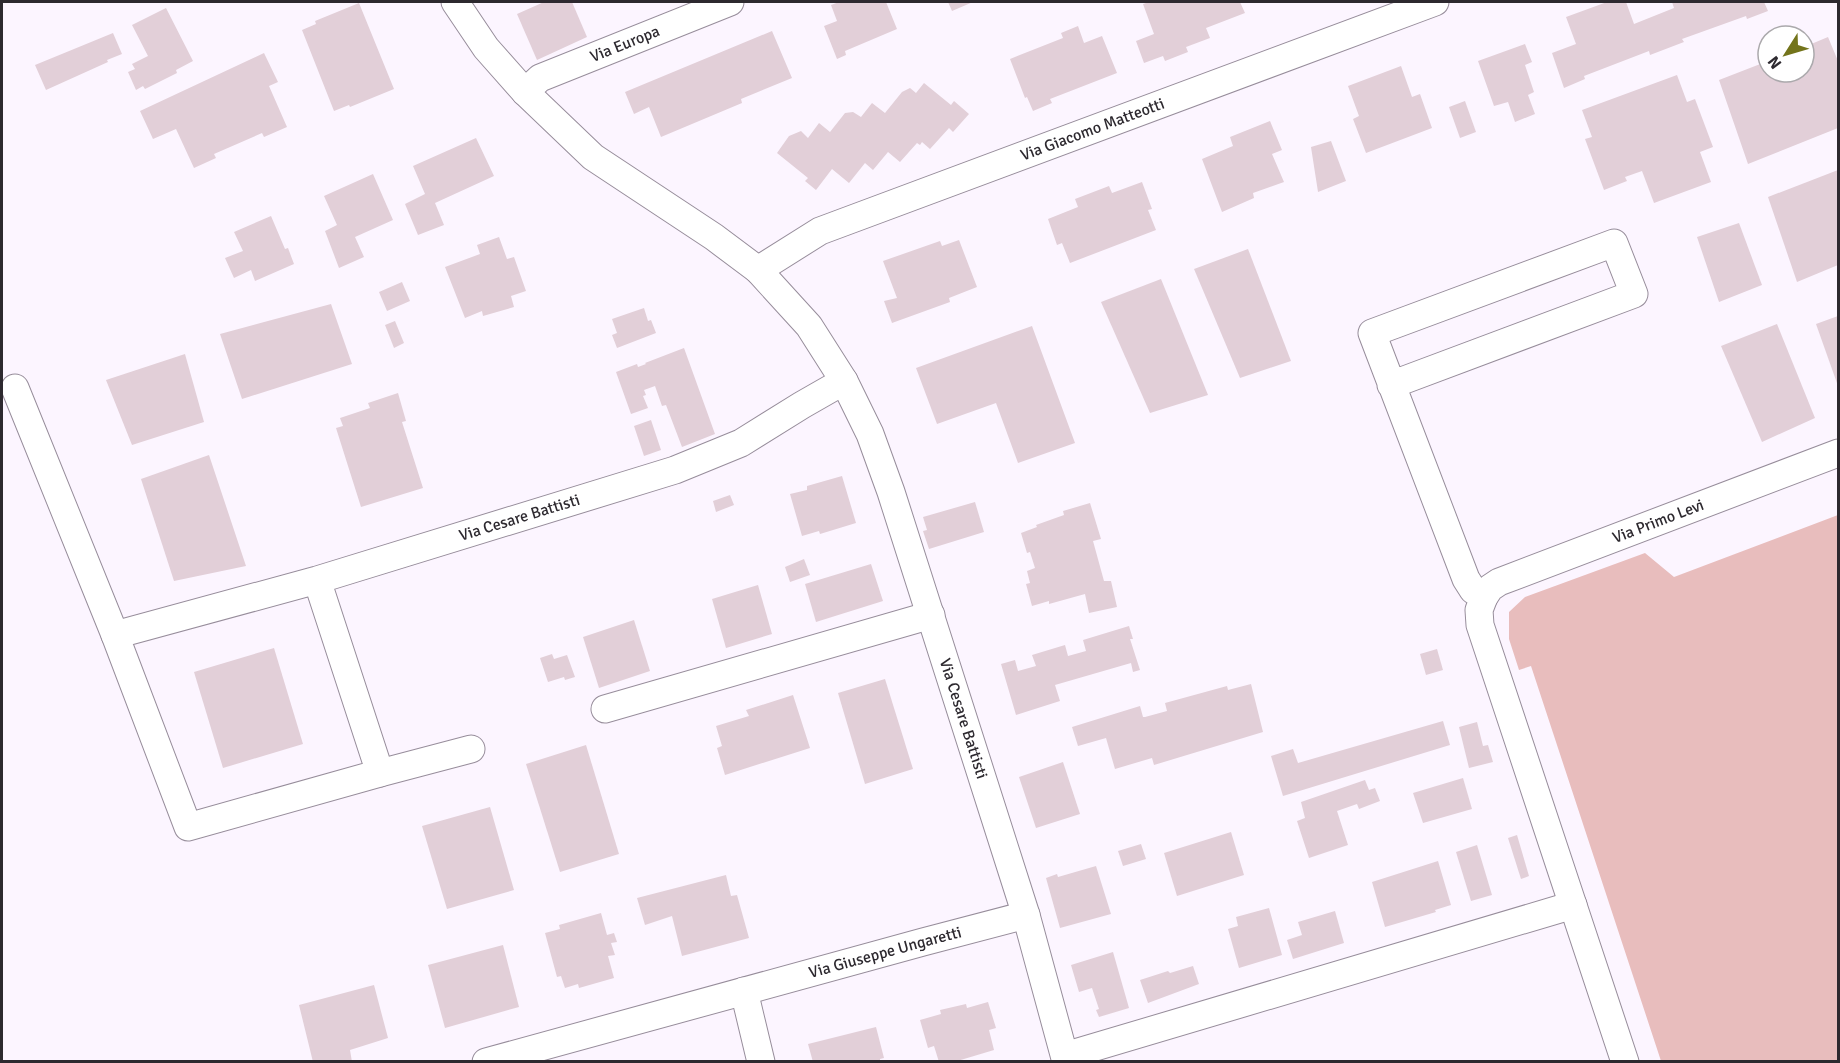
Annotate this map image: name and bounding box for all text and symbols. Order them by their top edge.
street label: Via Europa [587,21,663,67]
north arrow [1756,24,1816,84]
text: N [1763,52,1786,73]
street label: Via Giacomo Matteotti [1018,94,1167,165]
street label: Via Cesare Battisti [457,490,582,546]
street label: Via Primo Levi [1610,495,1707,548]
street label: Via Cesare Battisti [935,656,992,781]
street label: Via Giuseppe Ungaretti [807,922,964,983]

